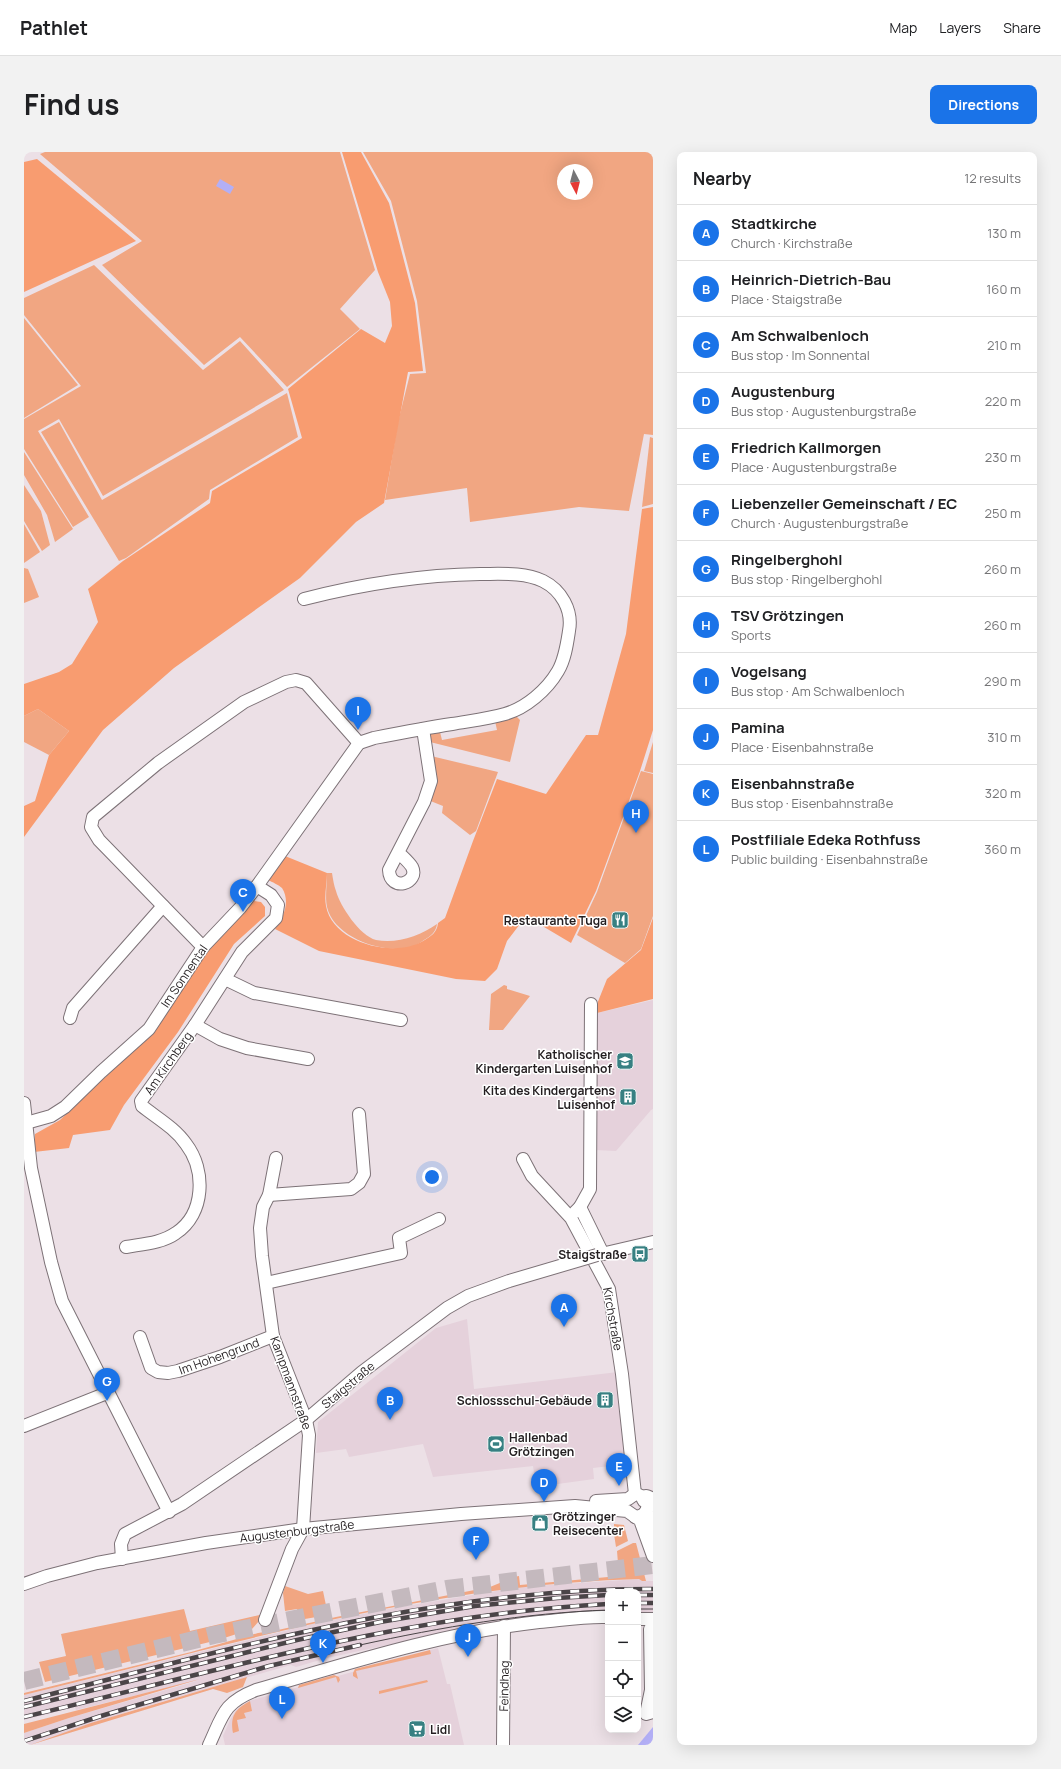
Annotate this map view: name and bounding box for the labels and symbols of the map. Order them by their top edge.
north arrow [557,164,593,200]
pin: I [345,697,371,730]
pin: H [623,800,649,833]
pin: C [230,879,256,912]
restaurant icon: Restaurante Tuga [610,910,630,930]
place label: Restaurante Tuga [504,912,607,929]
street label: Im Sonnental [157,941,211,1011]
street label: Am Kirchberg [140,1028,196,1098]
place label: Katholischer Kindergarten Luisenhof [476,1046,612,1077]
school or university icon: Katholischer Kindergarten Luisenhof [615,1051,635,1071]
place label: Kita des Kindergartens Luisenhof [483,1082,615,1113]
building icon: Kita des Kindergartens Luisenhof [618,1087,638,1107]
your location [422,1167,442,1187]
bus stop icon: Staigstraße [630,1244,650,1264]
place label: Staigstraße [558,1246,627,1263]
street label: Kirchstraße [599,1286,627,1352]
pin: A [551,1294,577,1327]
street label: Im Hohengrund [176,1334,262,1378]
street label: Kampmannstraße [266,1334,316,1432]
street label: Staigstraße [318,1358,378,1412]
pin: G [94,1368,120,1401]
pin: B [377,1387,403,1420]
building icon: Schlossschul-Gebäude [595,1390,615,1410]
place label: Schlossschul-Gebäude [457,1392,592,1409]
place label: Hallenbad Grötzingen [509,1429,574,1460]
sports icon: Hallenbad Grötzingen [486,1434,506,1454]
pin: E [606,1453,632,1486]
pin: D [531,1469,557,1502]
place label: Grötzinger Reisecenter [553,1508,624,1539]
shop icon: Grötzinger Reisecenter [530,1513,550,1533]
street label: Augustenburgstraße [239,1516,355,1546]
pin: F [463,1527,489,1560]
pin: J [455,1624,481,1657]
pin: K [310,1630,336,1663]
street label: Feindhag [495,1660,513,1712]
pin: L [269,1686,295,1719]
supermarket icon: Lidl [407,1719,427,1739]
place label: Lidl [430,1721,451,1738]

